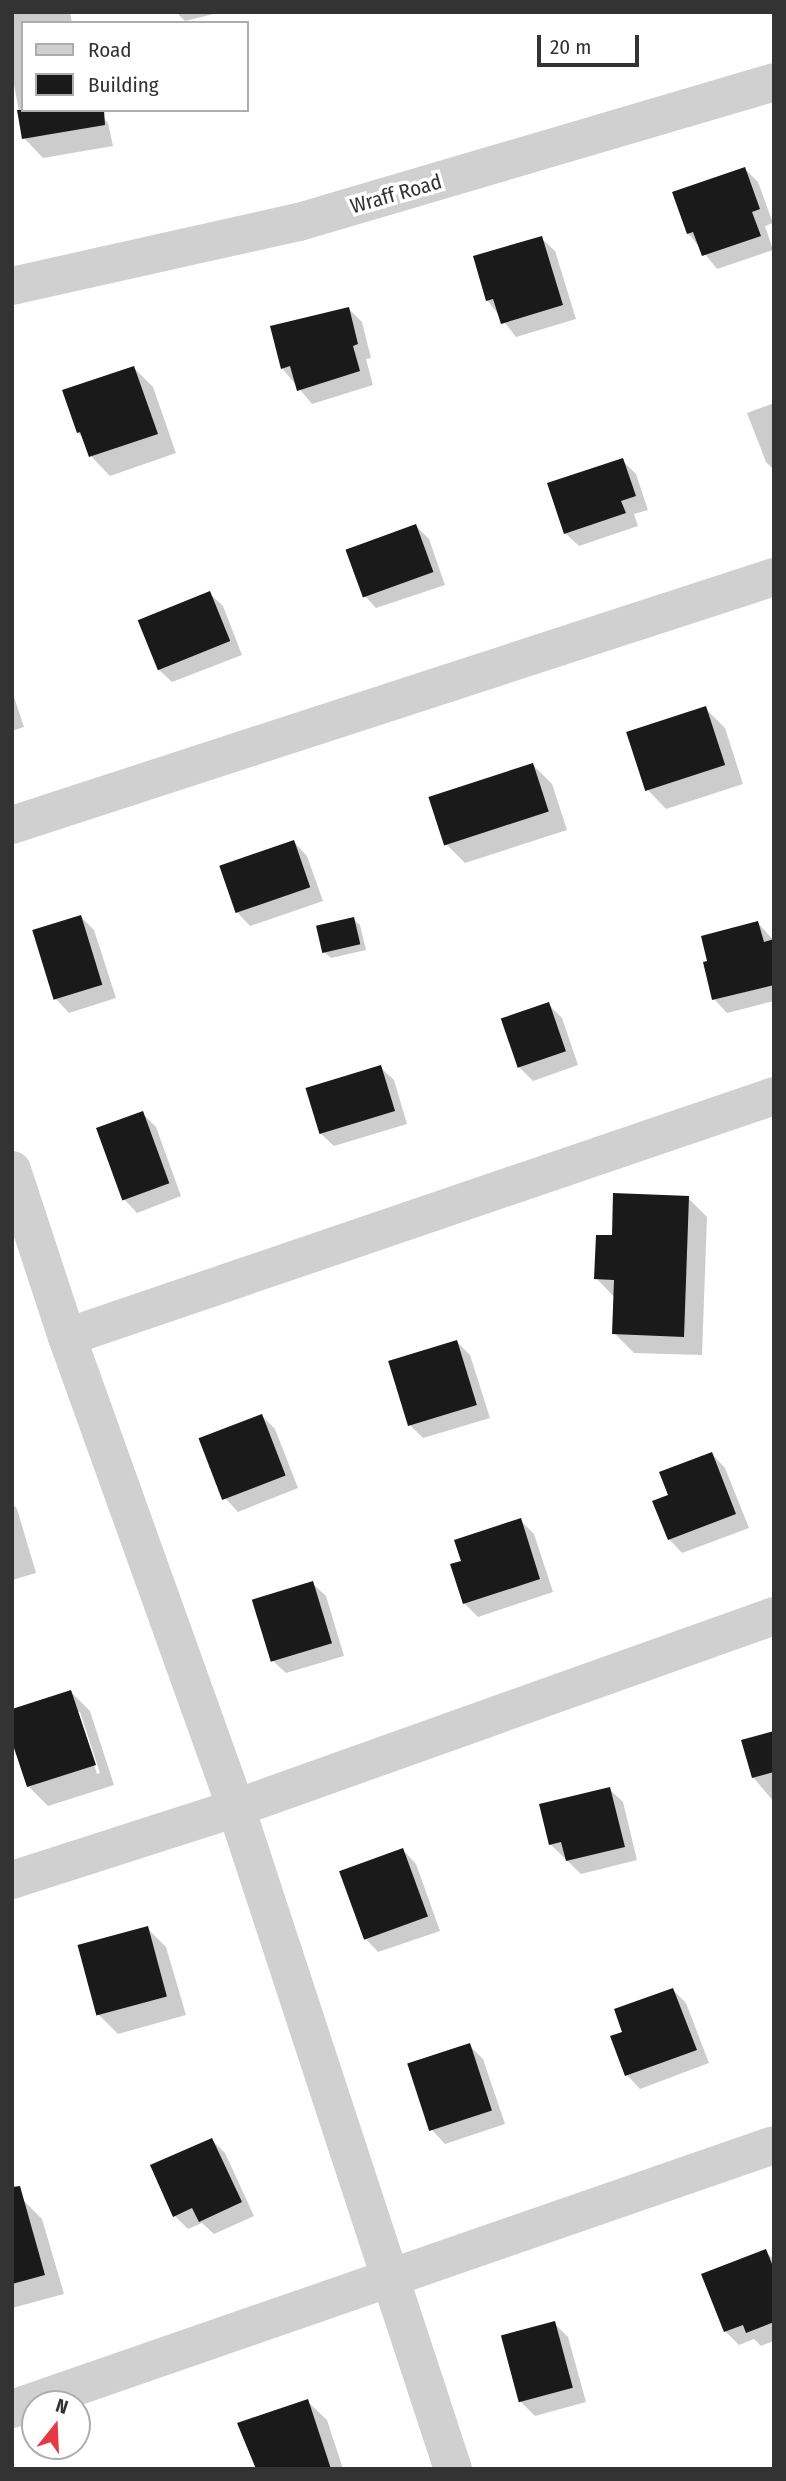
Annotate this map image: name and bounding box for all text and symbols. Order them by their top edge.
legend [21,21,248,112]
scale bar [541,21,642,65]
text: 20 m [550,34,591,60]
text: Road [88,37,132,63]
text: Building [88,72,159,98]
street label: Wraff Road [347,169,445,219]
north arrow [21,2390,91,2460]
text: N [53,2394,71,2419]

